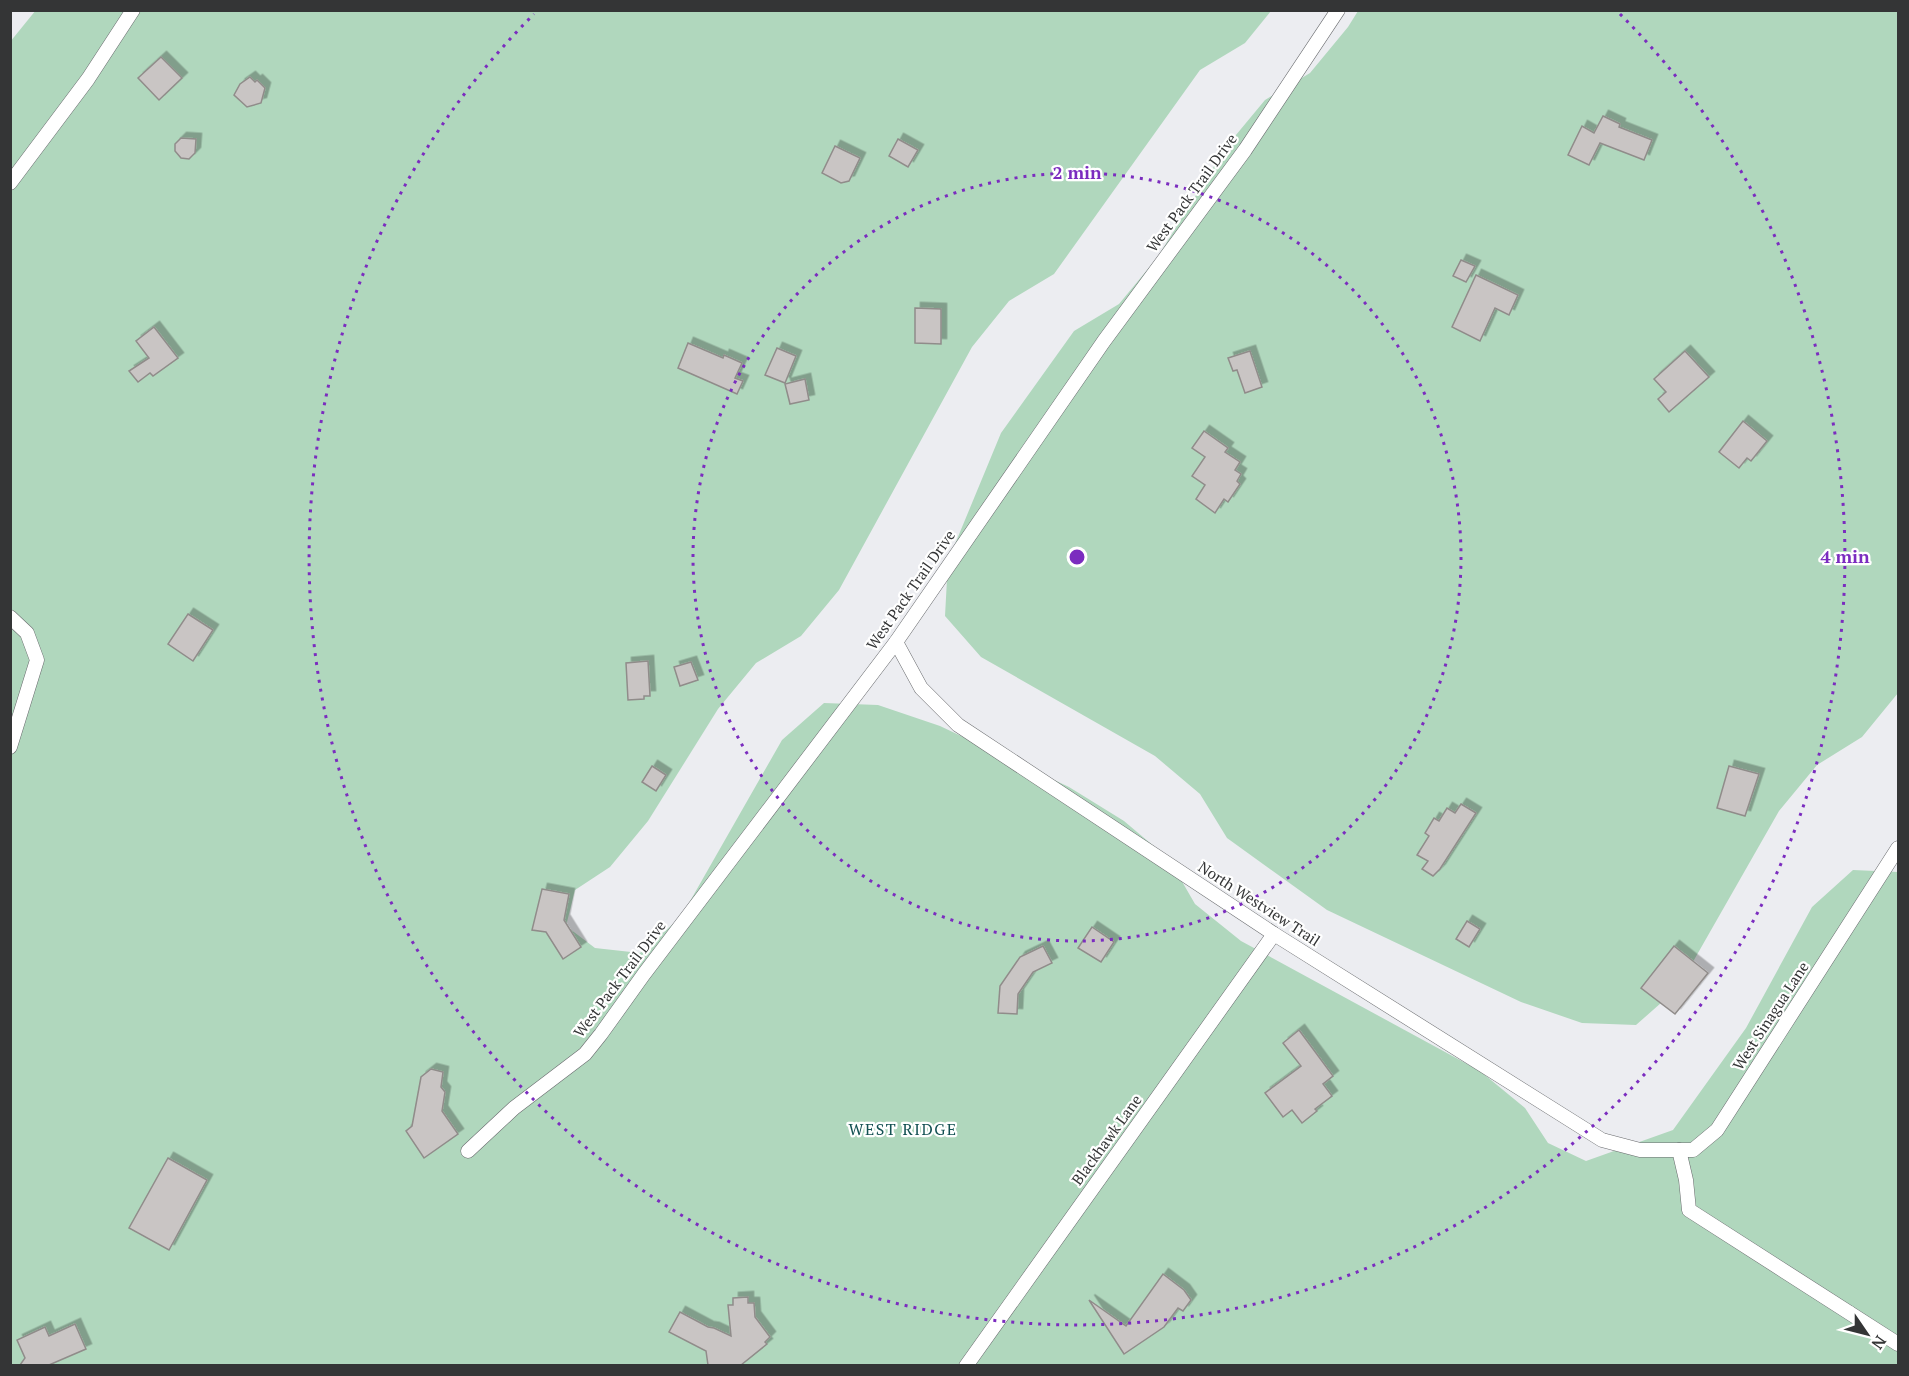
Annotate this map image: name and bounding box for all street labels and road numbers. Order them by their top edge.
street label: West Pack Trail Drive [1141,129,1241,256]
street label: West Pack Trail Drive [861,526,959,653]
street label: North Westview Trail [1195,856,1324,950]
street label: West Pack Trail Drive [569,916,670,1041]
street label: West Sinagua Lane [1728,957,1813,1073]
street label: Blackhawk Lane [1067,1090,1146,1189]

